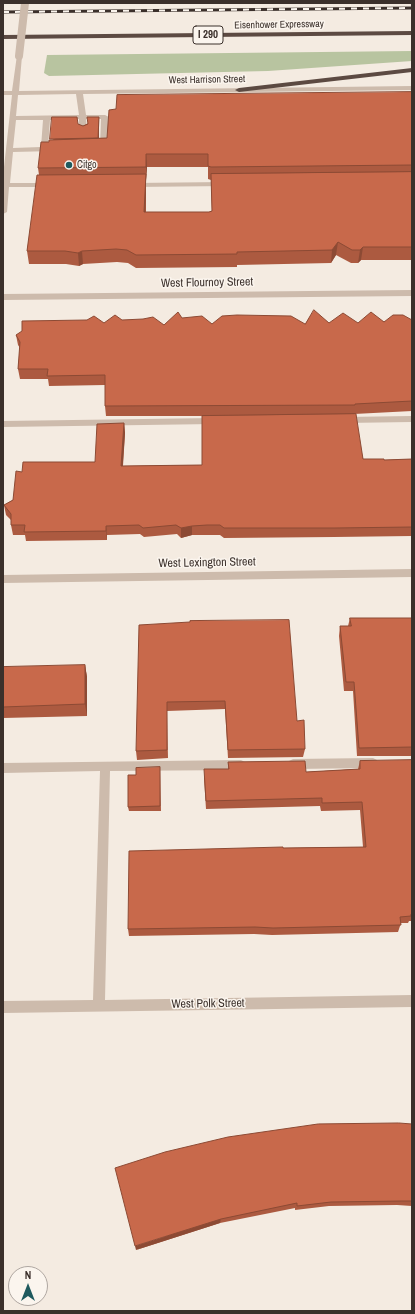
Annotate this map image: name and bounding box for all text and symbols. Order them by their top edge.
street label: Eisenhower Expressway [234,18,324,32]
road number: I 290 [193,26,223,44]
street label: West Harrison Street [169,73,245,87]
place label: Citgo [77,159,97,171]
marker: Citgo [64,160,74,170]
street label: West Flournoy Street [161,275,253,291]
street label: West Lexington Street [158,555,256,571]
street label: West Polk Street [171,996,245,1012]
north arrow [8,1266,48,1306]
text: N [25,1268,31,1282]

